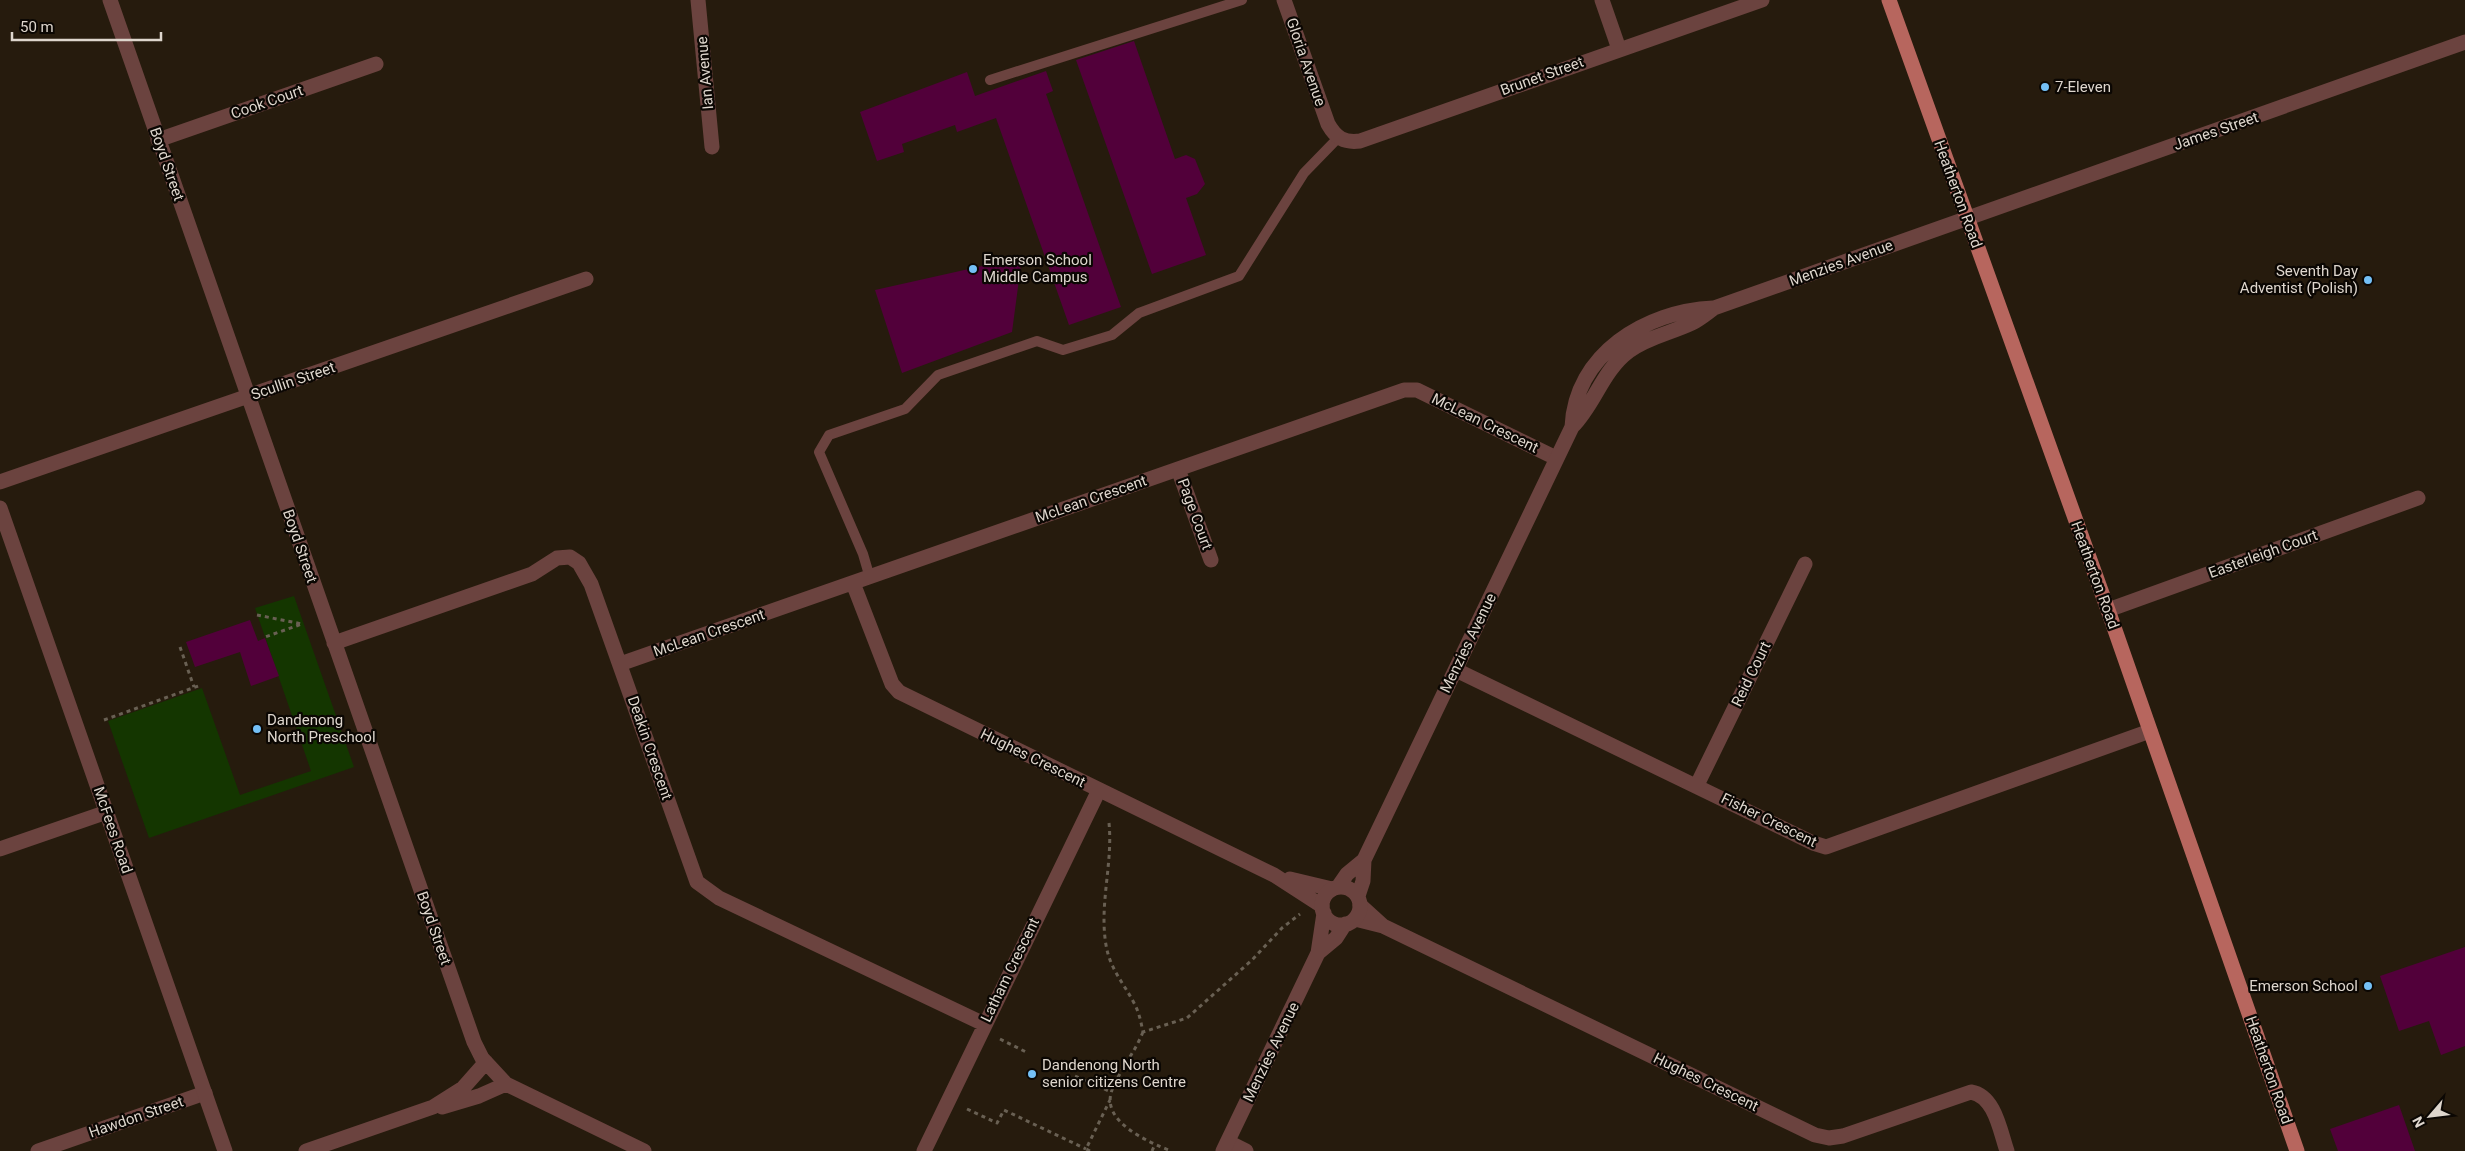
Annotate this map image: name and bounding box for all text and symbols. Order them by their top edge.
scale bar [12,10,161,42]
street label: Gloria Avenue [1282,16,1330,108]
text: 50 m [20,18,54,36]
street label: Ian Avenue [693,36,717,110]
street label: Brunet Street [1498,53,1586,99]
place label: 7-Eleven [2055,78,2111,96]
street label: Cook Court [229,81,306,123]
marker: 7-Eleven [2039,81,2051,93]
street label: James Street [2171,108,2261,154]
street label: Boyd Street [146,125,188,203]
street label: Heatherton Road [1930,138,1986,250]
street label: Menzies Avenue [1787,236,1895,290]
place label: Emerson School Middle Campus [983,251,1092,286]
place label: Seventh Day Adventist (Polish) [2240,262,2358,297]
marker: Emerson School Middle Campus [967,263,979,275]
marker: Seventh Day Adventist (Polish) [2362,274,2374,286]
street label: Scullin Street [249,358,337,404]
street label: McLean Crescent [1429,389,1541,457]
street label: McLean Crescent [1033,471,1149,526]
street label: Page Court [1174,476,1216,552]
street label: Boyd Street [279,507,321,585]
street label: Heatherton Road [2067,519,2123,631]
street label: Easterleigh Court [2206,526,2320,582]
street label: Menzies Avenue [1436,590,1500,696]
street label: McLean Crescent [651,605,767,660]
street label: Reid Court [1728,639,1774,709]
street label: Deakin Crescent [624,694,676,802]
place label: Dandenong North Preschool [267,711,376,746]
marker: Dandenong North Preschool [251,723,263,735]
street label: Hughes Crescent [978,725,1088,791]
street label: McFees Road [90,784,136,876]
street label: Fisher Crescent [1718,789,1820,851]
street label: Boyd Street [413,889,455,967]
street label: Latham Crescent [977,915,1043,1025]
place label: Emerson School [2249,977,2358,995]
marker: Emerson School [2362,980,2374,992]
street label: Menzies Avenue [1239,999,1303,1105]
street label: Heatherton Road [2242,1014,2296,1126]
street label: Hughes Crescent [1651,1049,1761,1115]
place label: Dandenong North senior citizens Centre [1042,1056,1186,1091]
marker: Dandenong North senior citizens Centre [1026,1068,1038,1080]
north arrow [2405,1091,2455,1141]
street label: Hawdon Street [86,1092,186,1142]
text: N [2409,1114,2428,1130]

